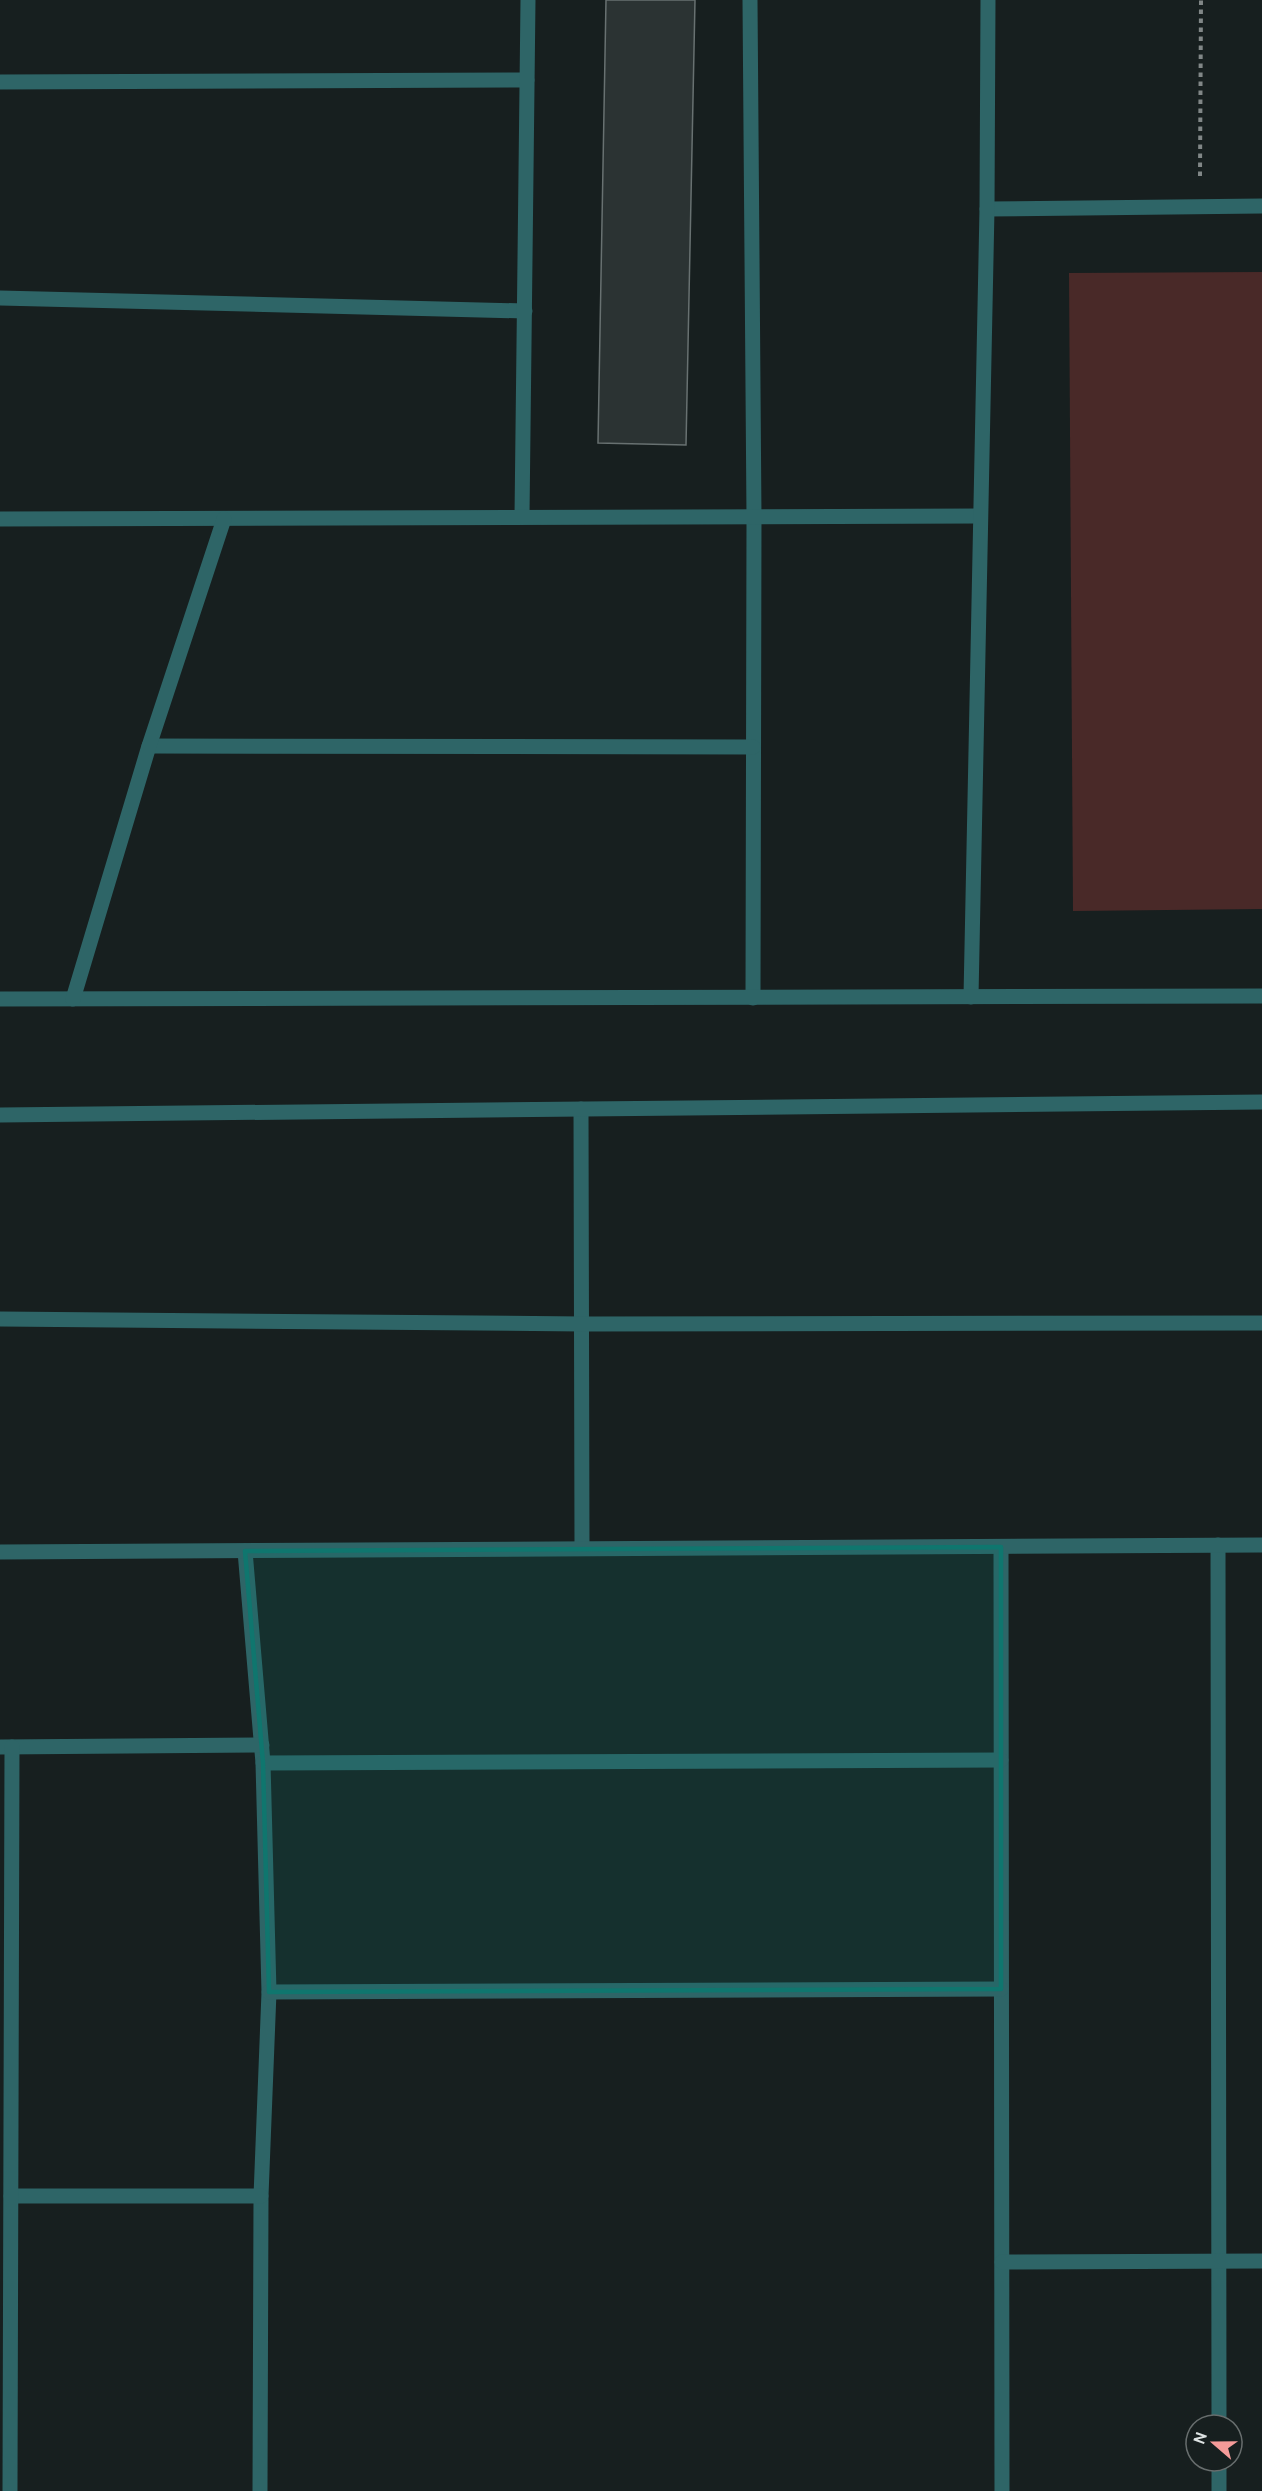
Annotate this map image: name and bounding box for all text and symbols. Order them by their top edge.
north arrow [1184,2413,1244,2473]
text: N [1190,2429,1211,2447]

